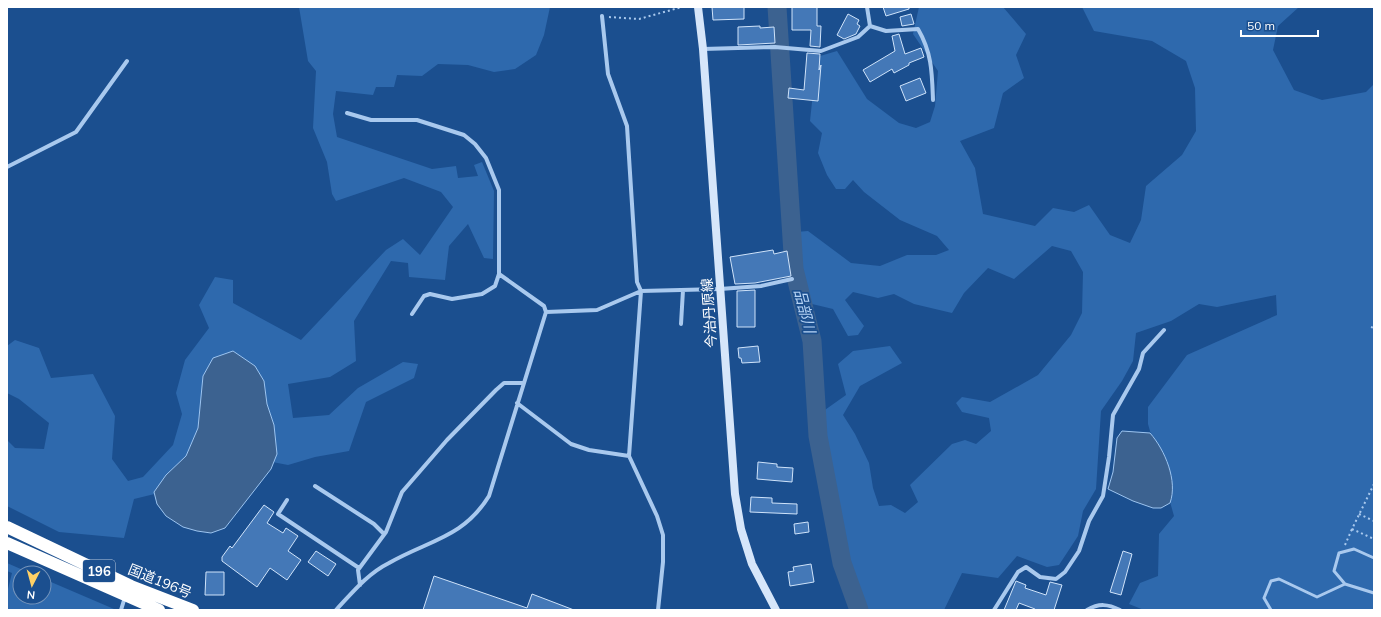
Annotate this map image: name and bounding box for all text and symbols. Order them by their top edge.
scale bar [1241,12,1318,38]
text: 50 m [1247,18,1275,33]
street label: 今治丹原線 [698,277,720,349]
water label: 品部川 [790,287,820,337]
road number: 196 [83,560,115,582]
street label: 国道196号 [125,560,195,602]
north arrow [12,565,52,605]
text: N [26,588,36,602]

